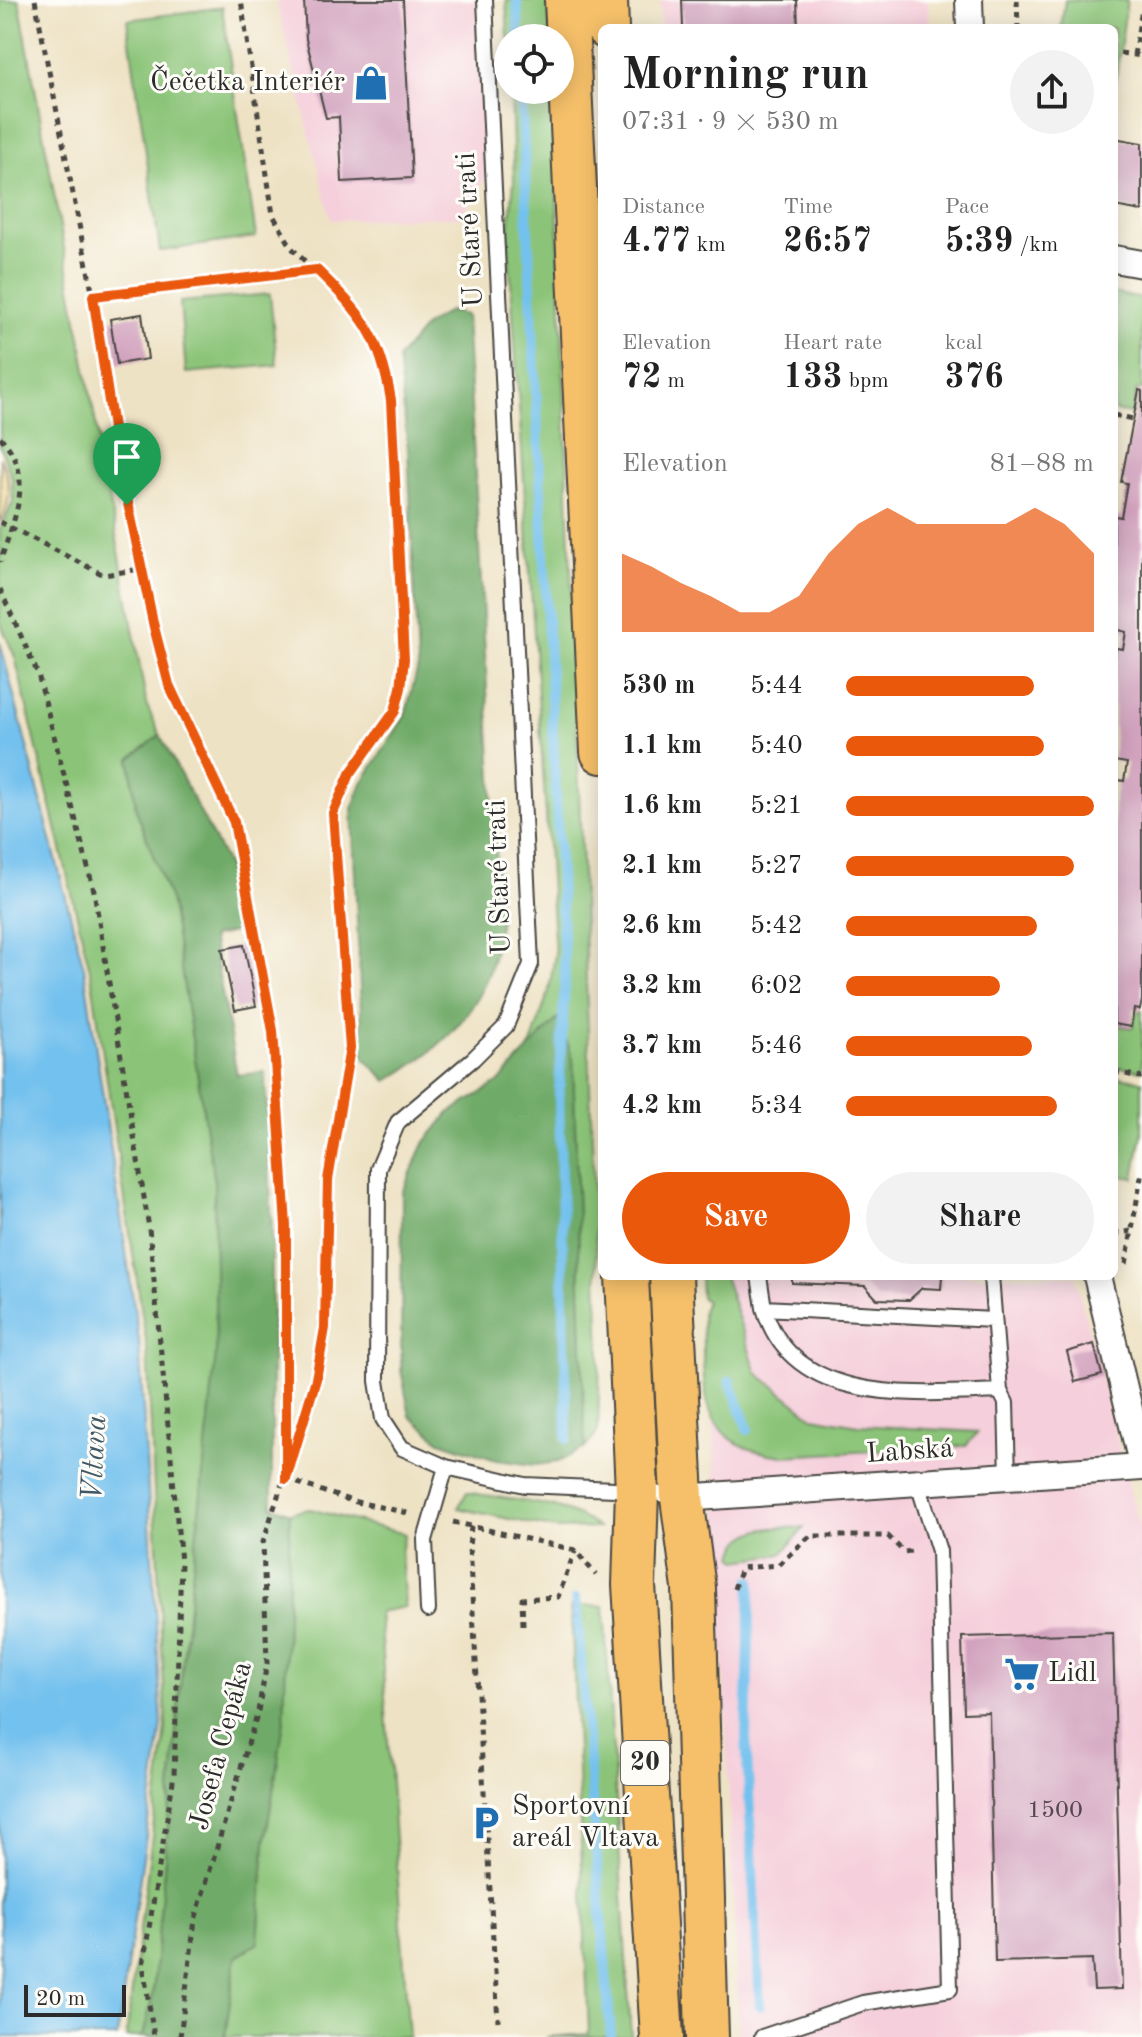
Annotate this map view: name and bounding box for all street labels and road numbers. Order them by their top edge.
street label: U Staré trati [453,152,489,308]
street label: U Staré trati [483,799,517,955]
street label: Labská [865,1435,955,1469]
street label: Josefa Cepáka [186,1659,258,1833]
road number: 20 [621,1741,669,1785]

